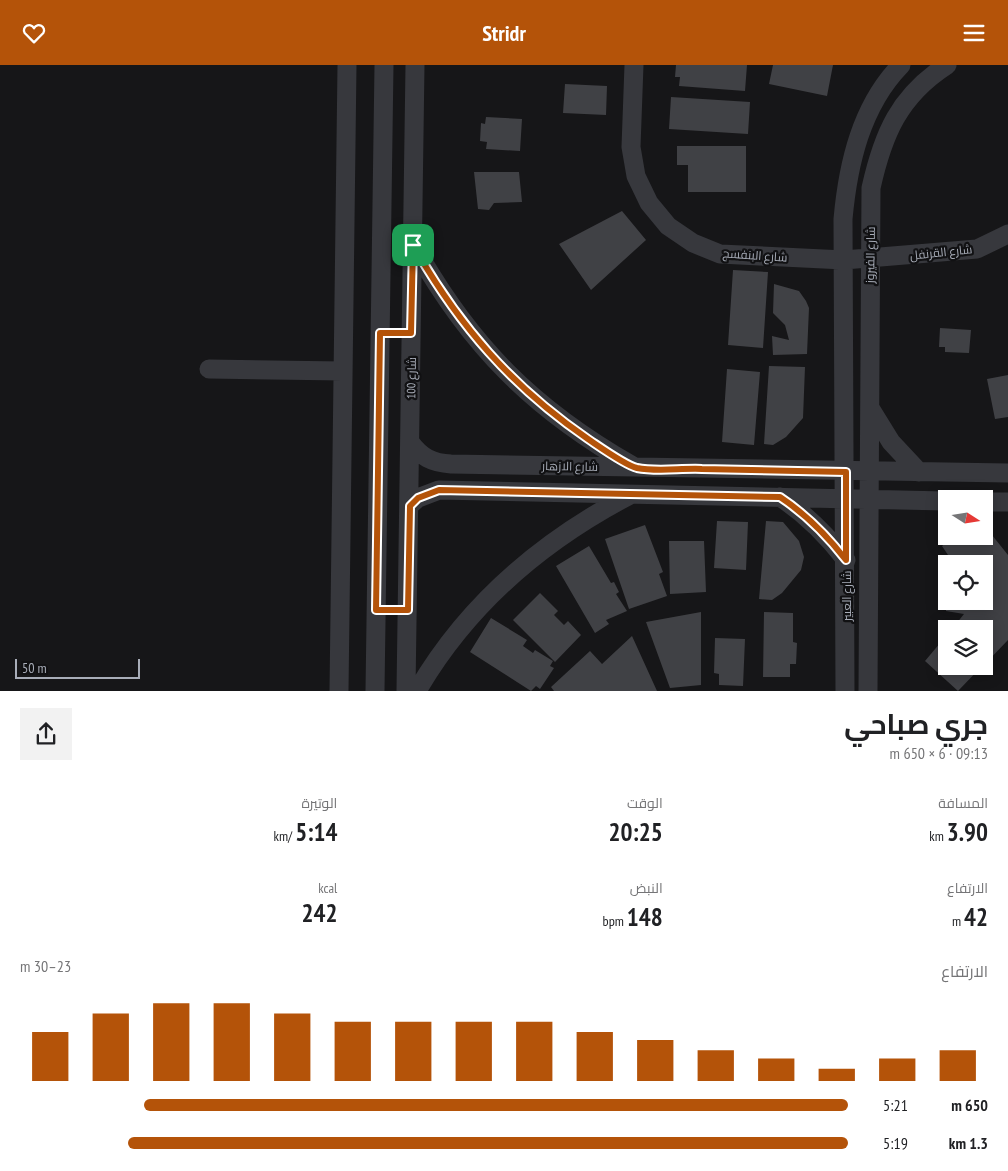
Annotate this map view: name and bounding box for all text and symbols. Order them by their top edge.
icon: heart [20,19,48,47]
text: Stridr [482,19,526,47]
icon: menu [960,19,988,47]
pin [392,224,434,266]
street label: شارع الفيروز [862,226,879,285]
icon: arrive [399,231,427,259]
street label: شارع القرنفل [909,241,973,264]
street label: شارع البنفسج [722,245,788,266]
street label: شارع 100 [403,357,420,399]
street label: شارع الازهار [541,458,598,475]
north arrow [938,490,992,545]
map controls [938,490,993,675]
button: locate [938,555,993,610]
street label: شارع العبير [839,571,855,622]
button: layers [938,620,993,675]
scale bar [15,656,140,679]
text: 50 m [22,659,47,677]
text: جري صباحي [844,705,988,742]
button: share [20,708,72,760]
text: 09:13 · 6 × 650 m [890,743,988,763]
text: الوتيرة [301,794,337,812]
text: الوقت [627,794,663,812]
text: المسافة [938,794,988,812]
text: 5:14 [295,816,337,848]
text: 20:25 [609,816,663,848]
text: 3.90 [947,816,988,848]
text: /km [274,827,295,845]
text: km [929,827,947,845]
text: kcal [318,879,337,897]
text: النبض [630,879,663,897]
text: الارتفاع [947,879,988,897]
text: 242 [301,897,337,929]
text: 148 [627,901,663,933]
text: 42 [964,901,988,933]
text: bpm [603,912,627,930]
text: m [952,912,964,930]
text: 23–30 m [20,956,71,976]
text: الارتفاع [941,961,988,981]
text: 5:21 [883,1095,908,1115]
text: 650 m [951,1095,988,1115]
text: 5:19 [883,1133,908,1153]
text: 1.3 km [949,1133,988,1153]

